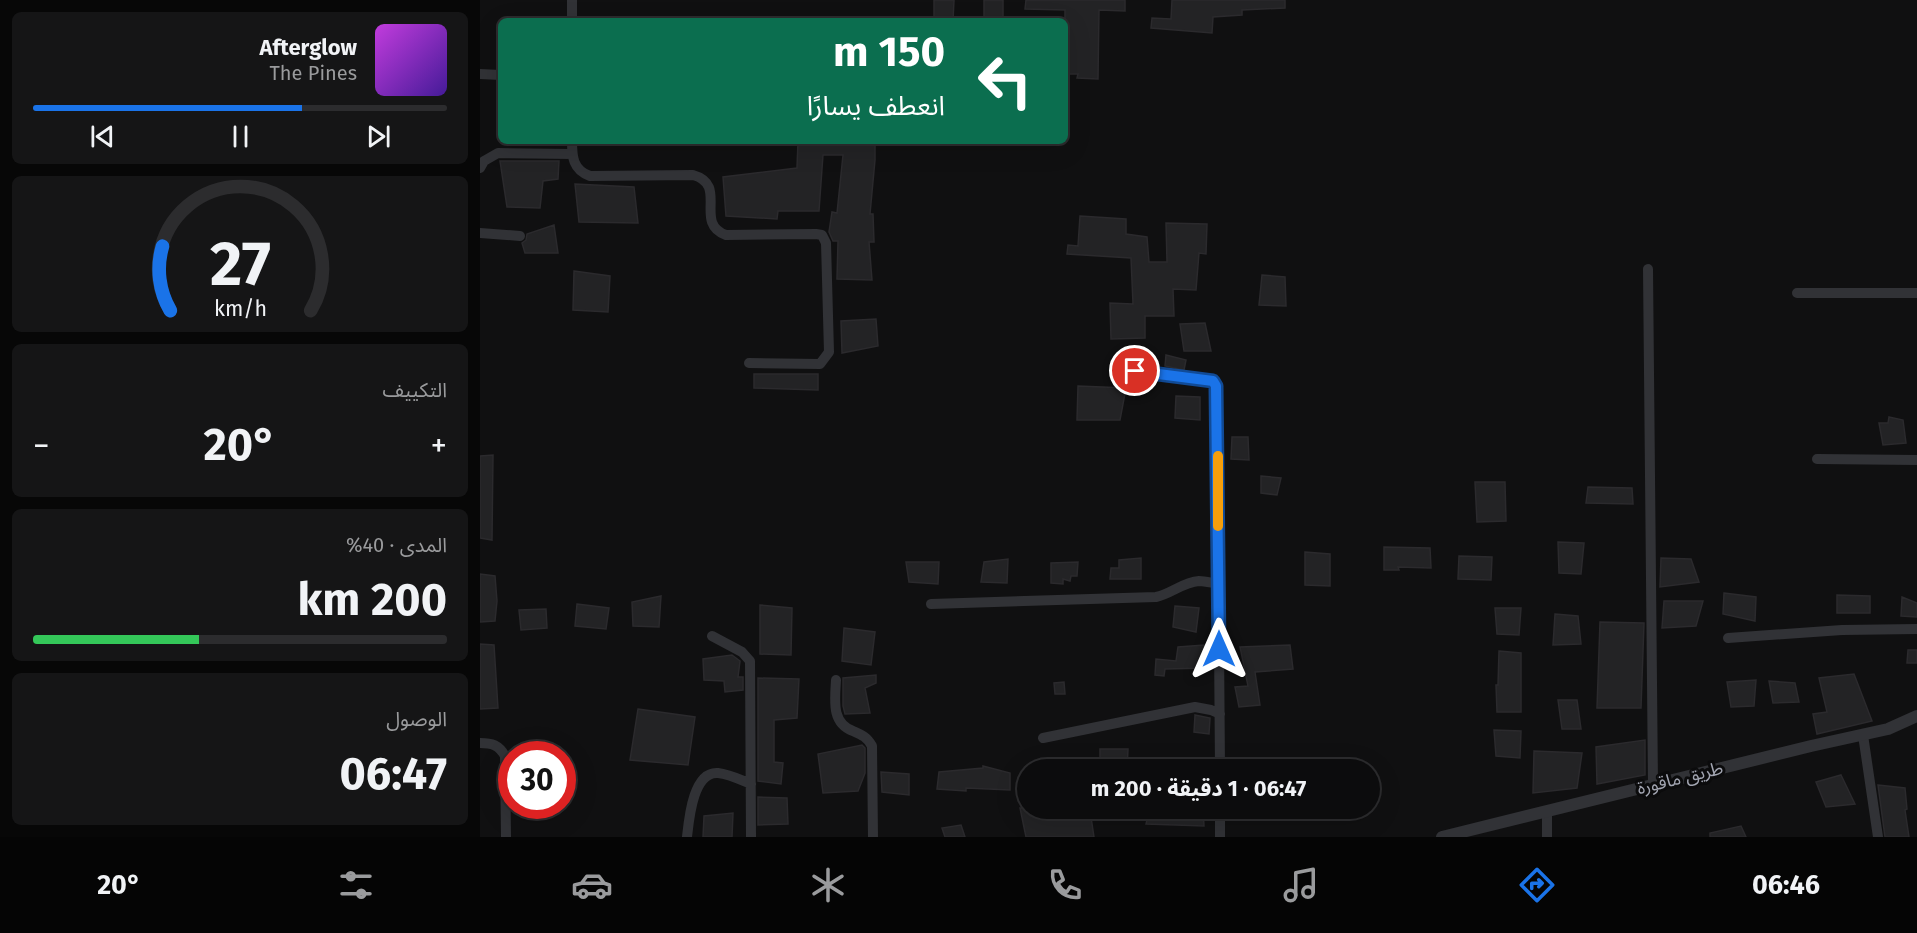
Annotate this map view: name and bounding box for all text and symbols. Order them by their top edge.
text: 150 m [833,27,945,77]
text: Afterglow [260,34,357,61]
icon: left [966,42,1044,120]
text: The Pines [270,61,357,85]
text: انعطف يسارًا [807,90,945,122]
icon: previous [86,120,119,153]
icon: pause [224,120,257,153]
icon: next [362,120,395,153]
text: 27 [210,227,270,302]
text: km/h [213,297,267,323]
pin [1109,345,1160,396]
icon: arrive [1118,354,1151,387]
text: التكييف [383,378,447,402]
text: 20° [203,418,277,472]
text: − [33,426,50,466]
text: + [431,426,447,466]
text: المدى · 40% [346,533,447,557]
text: 200 km [298,573,447,627]
position arrow [1187,617,1251,681]
text: الوصول [386,707,447,731]
speed limit sign: 30 [498,741,576,819]
text: 06:47 [339,747,447,801]
street label: طريق ماقورة [1635,757,1725,799]
text: 06:47 · 1 دقيقة · 200 m [1091,775,1306,802]
icon: filters [335,864,377,906]
icon: car [571,864,613,906]
icon: climate [807,864,849,906]
icon: phone [1044,864,1086,906]
icon: music [1280,864,1322,906]
icon: directions [1516,864,1558,906]
text: 20° [97,869,141,901]
text: 06:46 [1752,869,1820,901]

